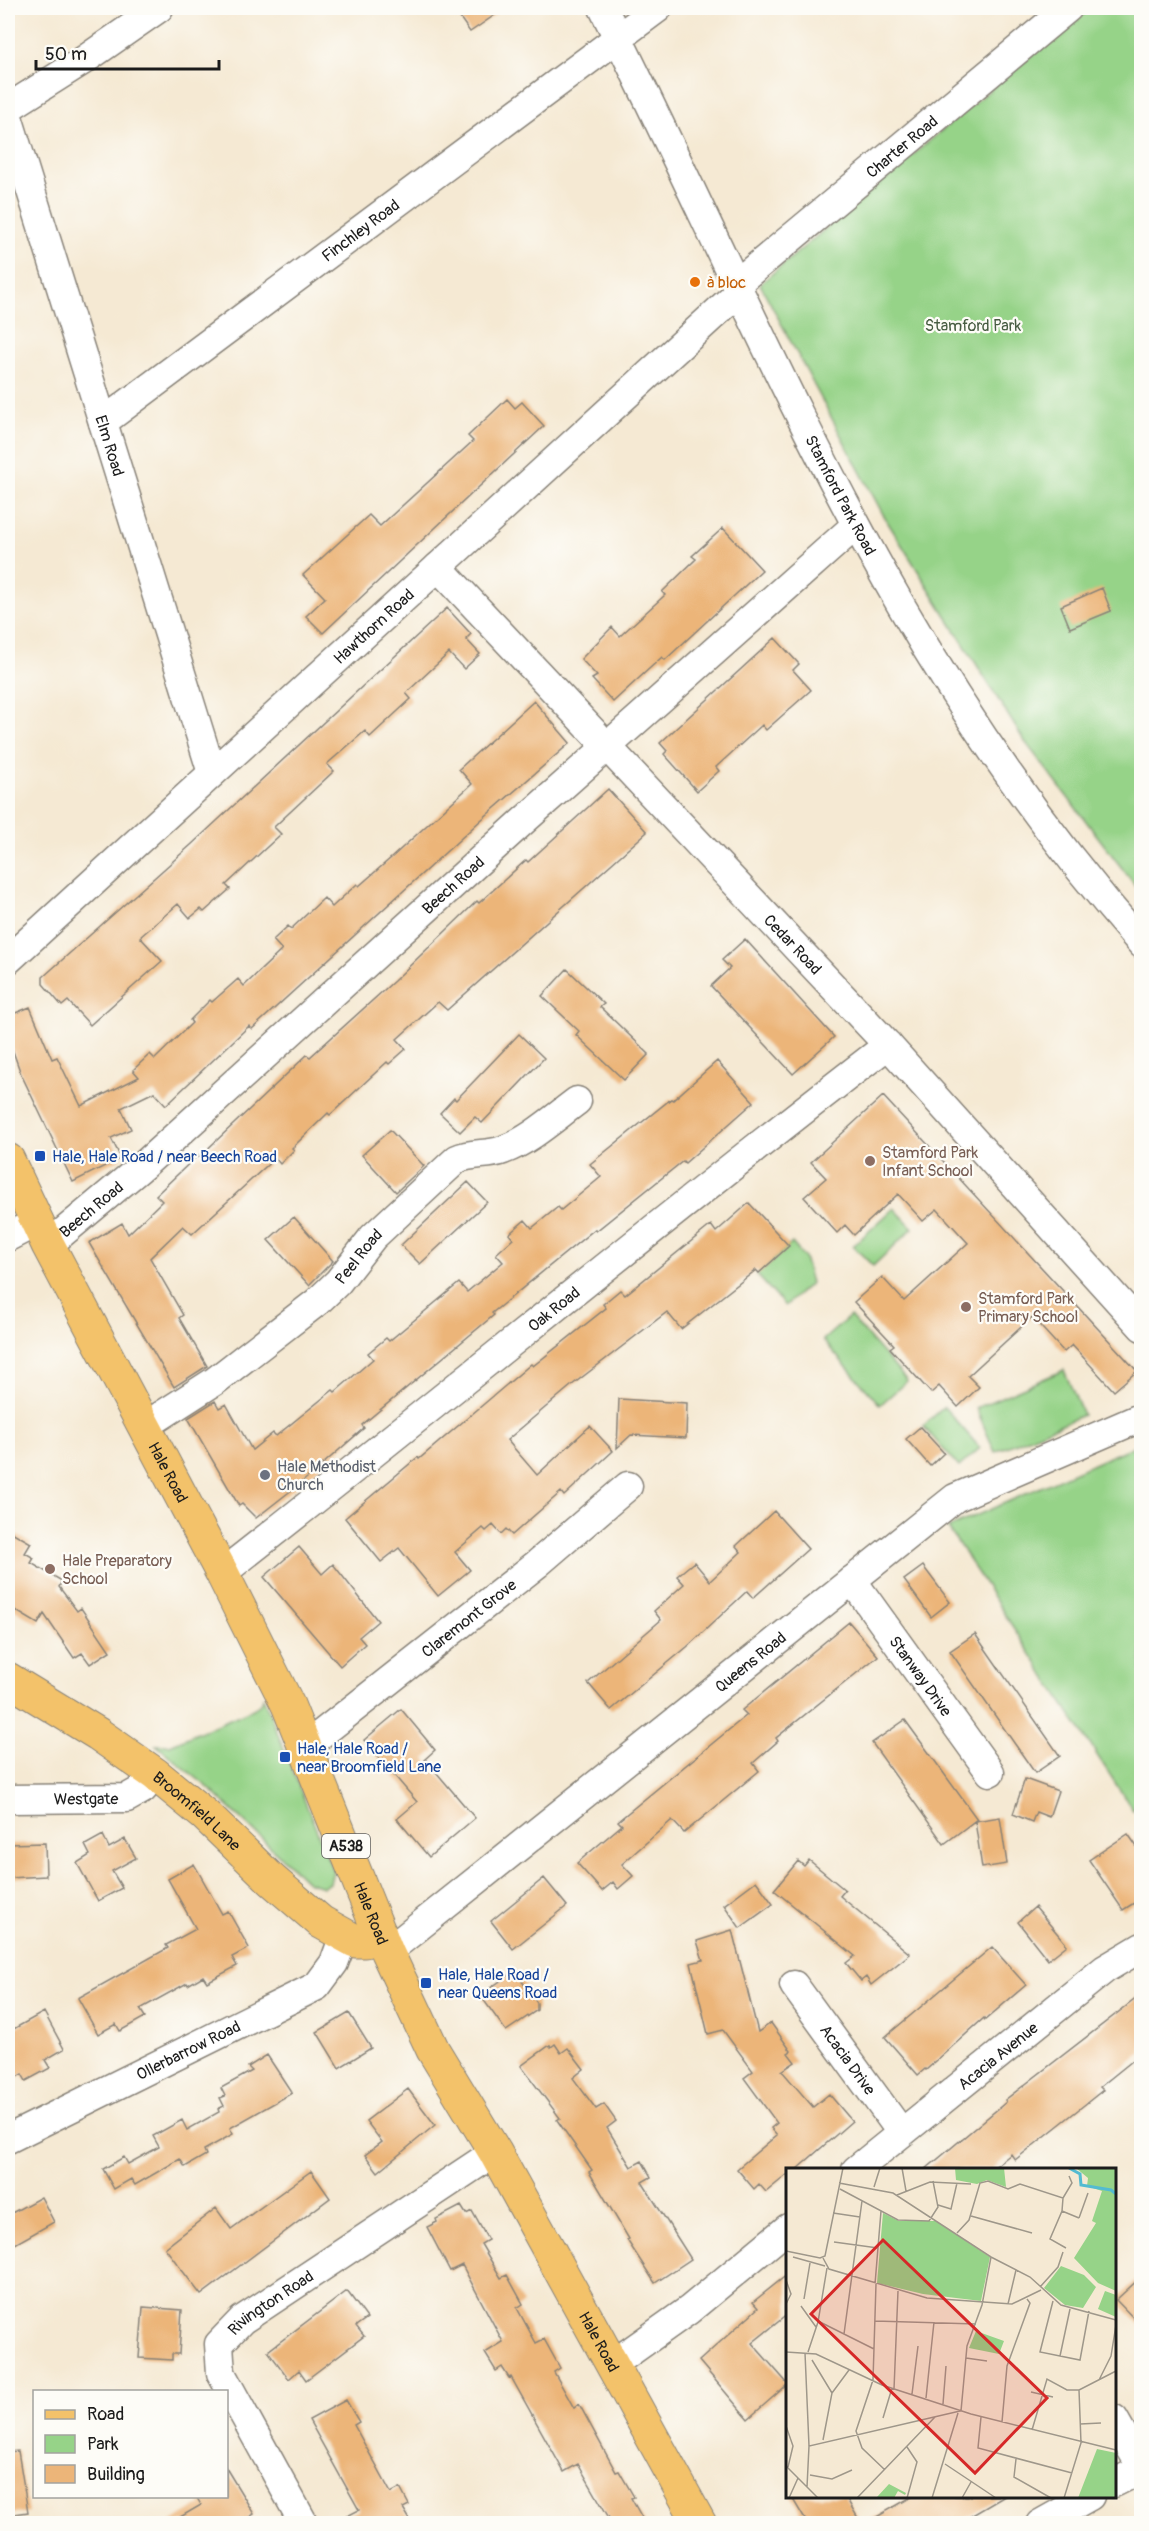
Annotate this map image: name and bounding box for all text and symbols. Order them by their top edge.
scale bar [36,33,219,71]
text: 50 m [45,43,87,66]
street label: Charter Road [862,111,942,183]
street label: Finchley Road [318,195,404,266]
place label: à bloc [707,273,746,293]
marker: à bloc [688,275,702,289]
park label: Stamford Park [925,316,1021,336]
street label: Elm Road [90,413,128,479]
street label: Stamford Park Road [800,432,880,559]
street label: Hawthorn Road [330,585,419,669]
street label: Beech Road [418,852,489,919]
street label: Cedar Road [759,911,825,979]
place label: Stamford Park Infant School [882,1143,979,1181]
place label: Hale, Hale Road / near Beech Road [52,1147,277,1167]
marker: Hale, Hale Road / near Beech Road [33,1149,47,1163]
marker: Stamford Park Infant School [863,1154,877,1168]
street label: Beech Road [56,1177,128,1242]
street label: Peel Road [331,1225,387,1289]
street label: Oak Road [524,1283,584,1336]
place label: Stamford Park Primary School [978,1289,1078,1327]
marker: Stamford Park Primary School [959,1300,973,1314]
street label: Hale Road [143,1439,192,1506]
place label: Hale Methodist Church [277,1457,377,1495]
marker: Hale Methodist Church [258,1468,272,1482]
place label: Hale Preparatory School [62,1551,172,1589]
marker: Hale Preparatory School [43,1562,57,1576]
street label: Claremont Grove [418,1575,521,1662]
street label: Queens Road [711,1628,791,1697]
street label: Stanway Drive [884,1632,956,1721]
place label: Hale, Hale Road / near Broomfield Lane [297,1739,441,1777]
marker: Hale, Hale Road / near Broomfield Lane [278,1750,292,1764]
street label: Broomfield Lane [148,1767,245,1855]
street label: Westgate [54,1789,118,1810]
road number: A538 [322,1834,370,1858]
street label: Hale Road [349,1879,392,1948]
place label: Hale, Hale Road / near Queens Road [438,1965,557,2003]
marker: Hale, Hale Road / near Queens Road [419,1976,433,1990]
street label: Ollerbarrow Road [133,2017,244,2085]
street label: Acacia Avenue [954,2018,1042,2095]
street label: Acacia Drive [815,2021,880,2099]
inset map [786,2168,1116,2498]
street label: Rivington Road [224,2266,318,2340]
street label: Hale Road [574,2308,623,2376]
legend [33,2390,228,2498]
text: Road [87,2403,124,2426]
text: Park [87,2433,119,2456]
text: Building [87,2463,145,2486]

